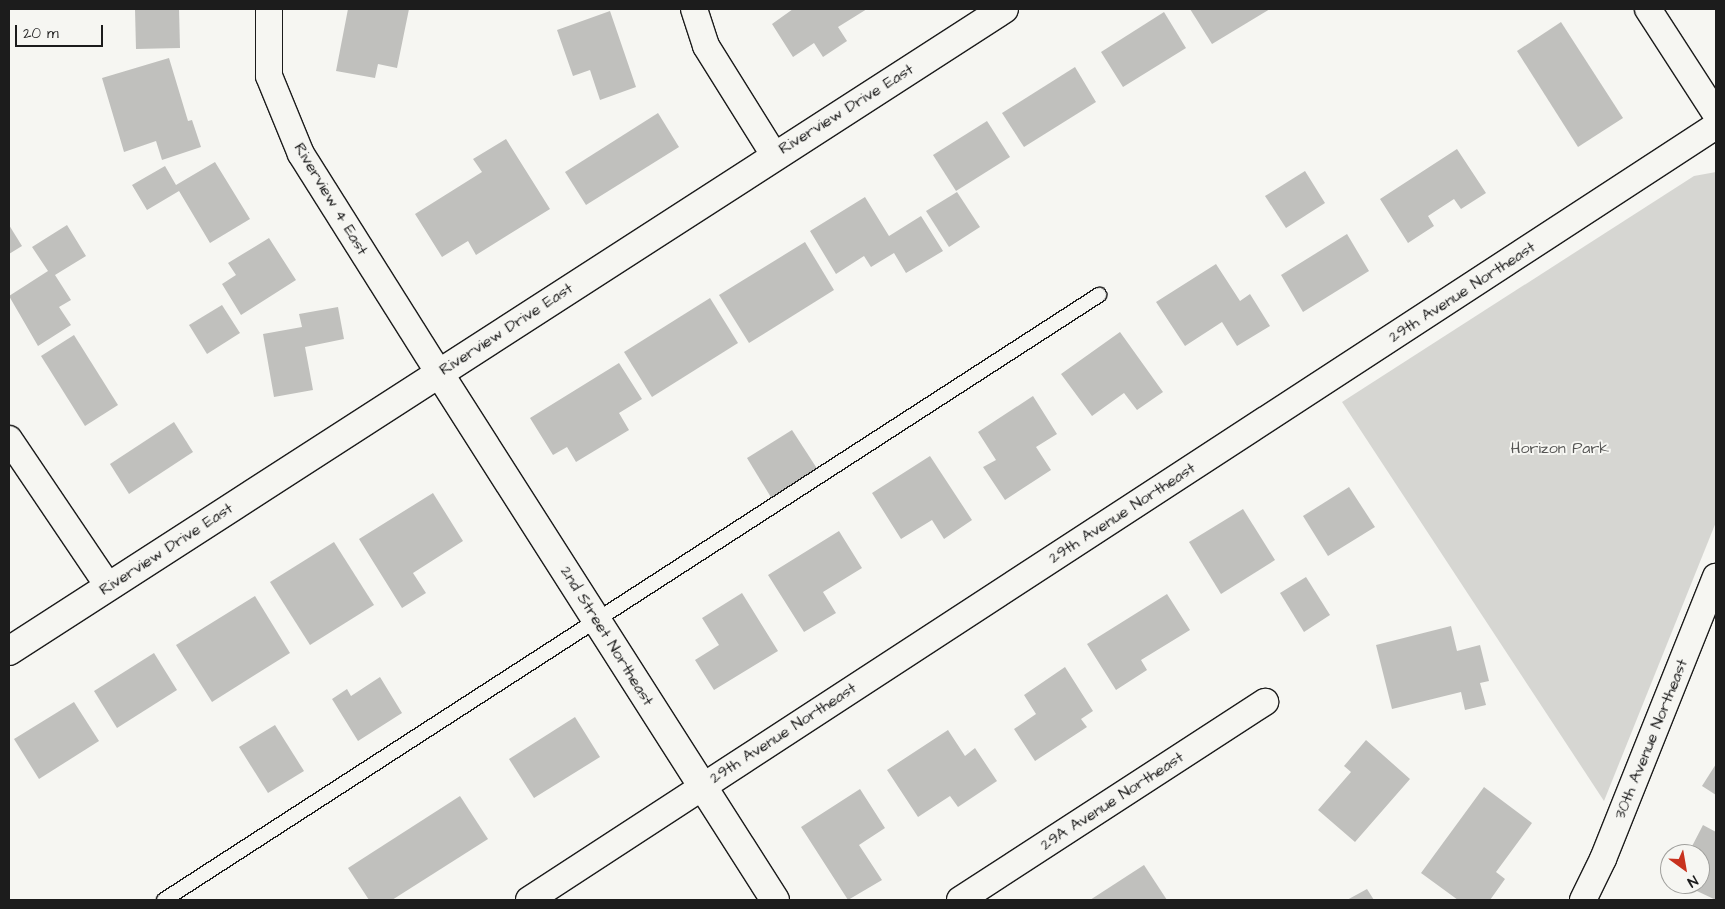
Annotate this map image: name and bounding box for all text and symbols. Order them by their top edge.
scale bar [18,15,105,47]
text: 20 m [23,23,59,44]
street label: Riverview Drive East [775,60,917,158]
street label: Riverview 4 East [290,139,372,259]
street label: 29th Avenue Northeast [1385,237,1539,347]
street label: Riverview Drive East [436,279,576,379]
park label: Horizon Park [1511,438,1609,458]
street label: 29th Avenue Northeast [1045,458,1199,568]
street label: Riverview Drive East [96,499,236,599]
street label: 2nd Street Northeast [556,563,658,709]
street label: 30th Avenue Northeast [1610,656,1692,822]
street label: 29th Avenue Northeast [706,678,860,788]
street label: 29A Avenue Northeast [1037,748,1187,854]
north arrow [1660,844,1710,894]
text: N [1683,870,1701,892]

